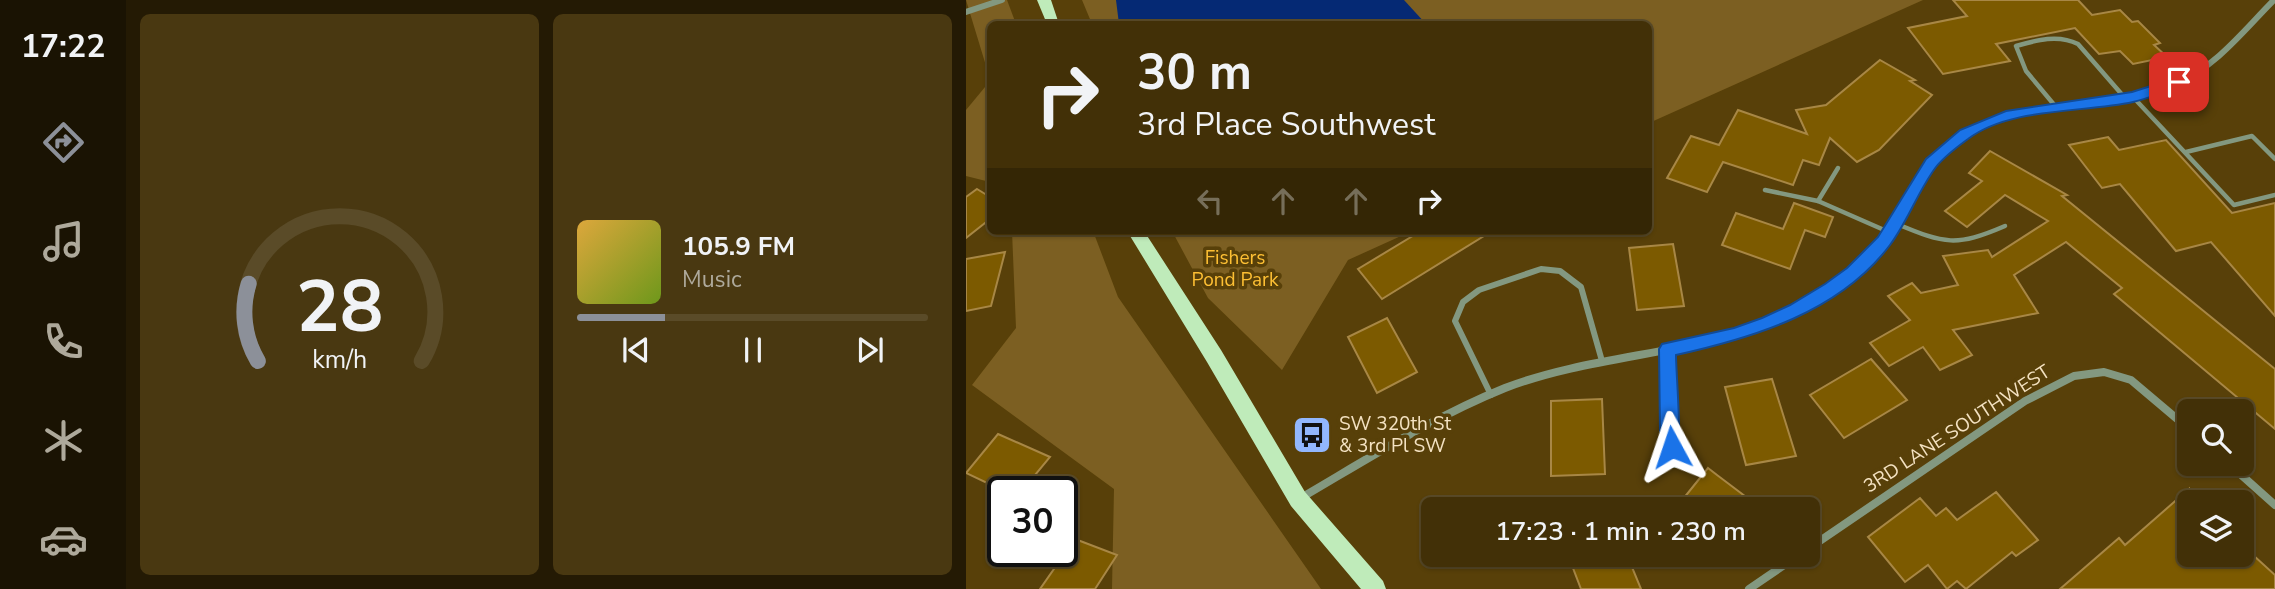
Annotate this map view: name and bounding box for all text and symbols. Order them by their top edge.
text: 17:22 [21,25,105,68]
text: 30 m [1137,39,1252,106]
icon: right [1022,49,1113,140]
pin [2149,52,2209,112]
icon: arrive [2160,63,2198,101]
text: 3rd Place Southwest [1137,103,1436,146]
icon: directions [39,118,88,167]
icon: left [1191,182,1229,220]
icon: ahead [1264,182,1302,220]
icon: ahead [1337,182,1375,220]
icon: right [1410,182,1448,220]
icon: music [39,217,88,266]
text: 105.9 FM [682,229,795,264]
park label: Fishers Pond Park [1192,245,1279,293]
text: 28 [296,257,383,357]
text: Music [682,264,742,295]
icon: phone [39,317,88,366]
icon: previous [617,331,655,369]
icon: pause [734,331,772,369]
icon: next [851,331,889,369]
text: km/h [312,342,367,376]
street label: 3RD LANE SOUTHWEST [1859,359,2056,499]
map controls [2177,399,2254,567]
button: search [2177,399,2254,476]
position arrow [1635,410,1709,484]
place label: SW 320th St & 3rd Pl SW [1339,411,1451,459]
bus stop icon: SW 320th St & 3rd Pl SW [1291,414,1333,456]
icon: climate [39,416,88,465]
speed limit sign: 30 [987,476,1078,567]
button: layers [2177,490,2254,567]
text: 17:23 · 1 min · 230 m [1495,514,1746,549]
icon: car [39,515,88,564]

